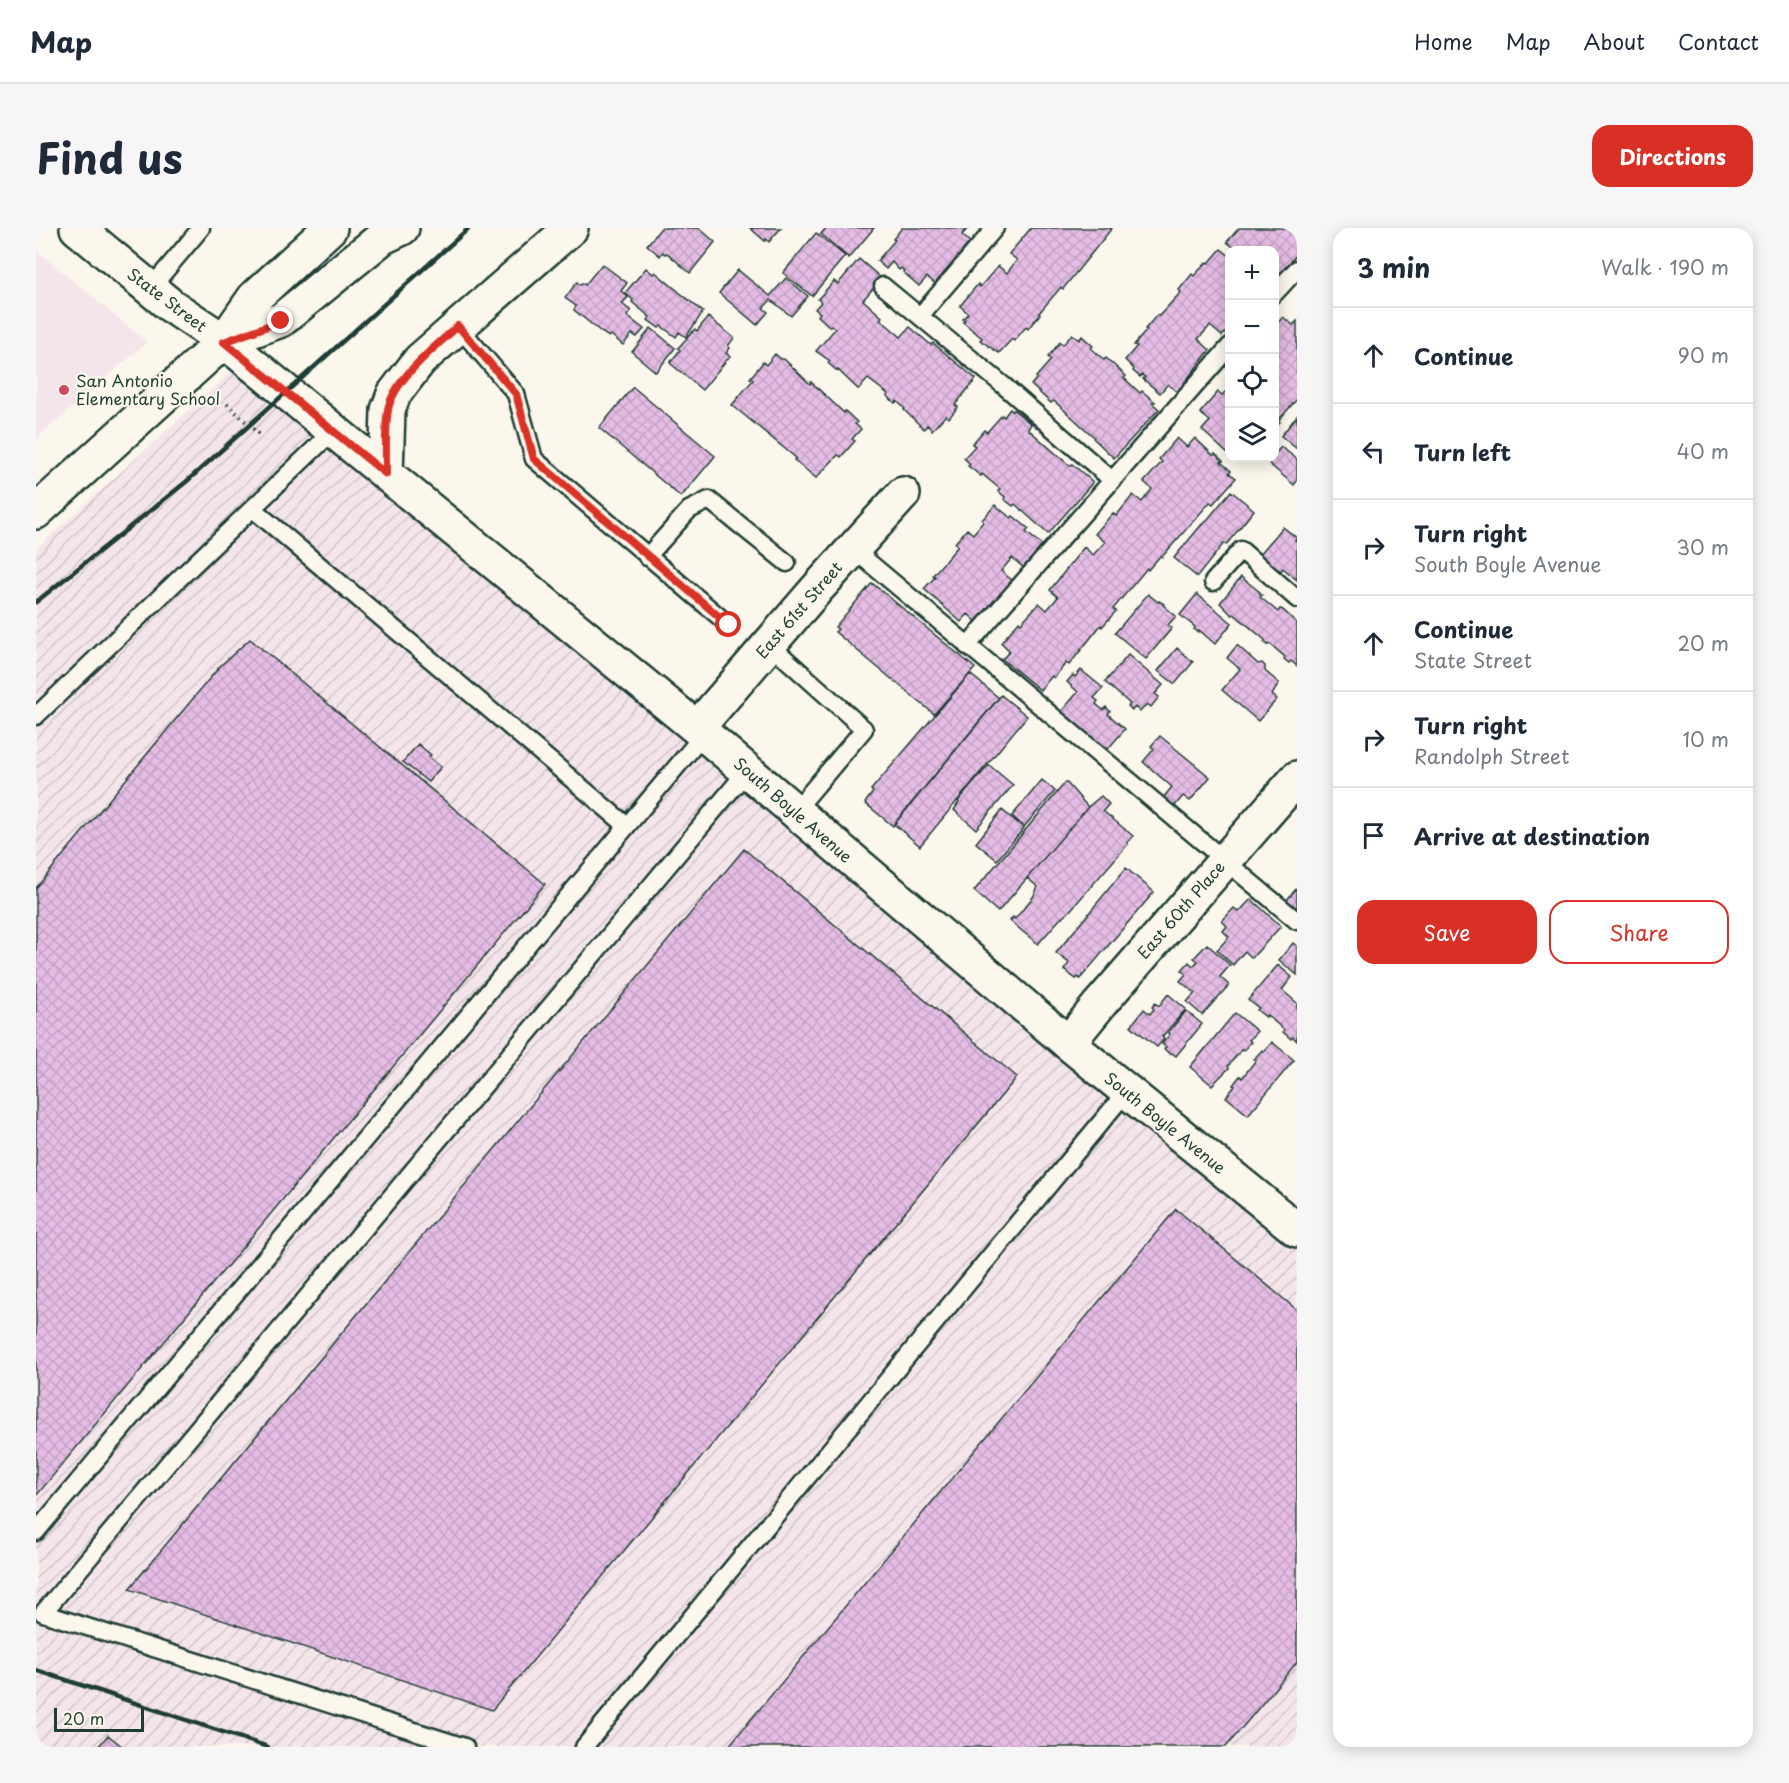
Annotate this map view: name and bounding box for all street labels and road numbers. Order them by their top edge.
street label: State Street [123,261,213,337]
street label: East 61st Street [749,555,847,663]
street label: South Boyle Avenue [729,751,858,868]
street label: East 60th Place [1131,855,1230,964]
street label: South Boyle Avenue [1100,1066,1232,1179]

